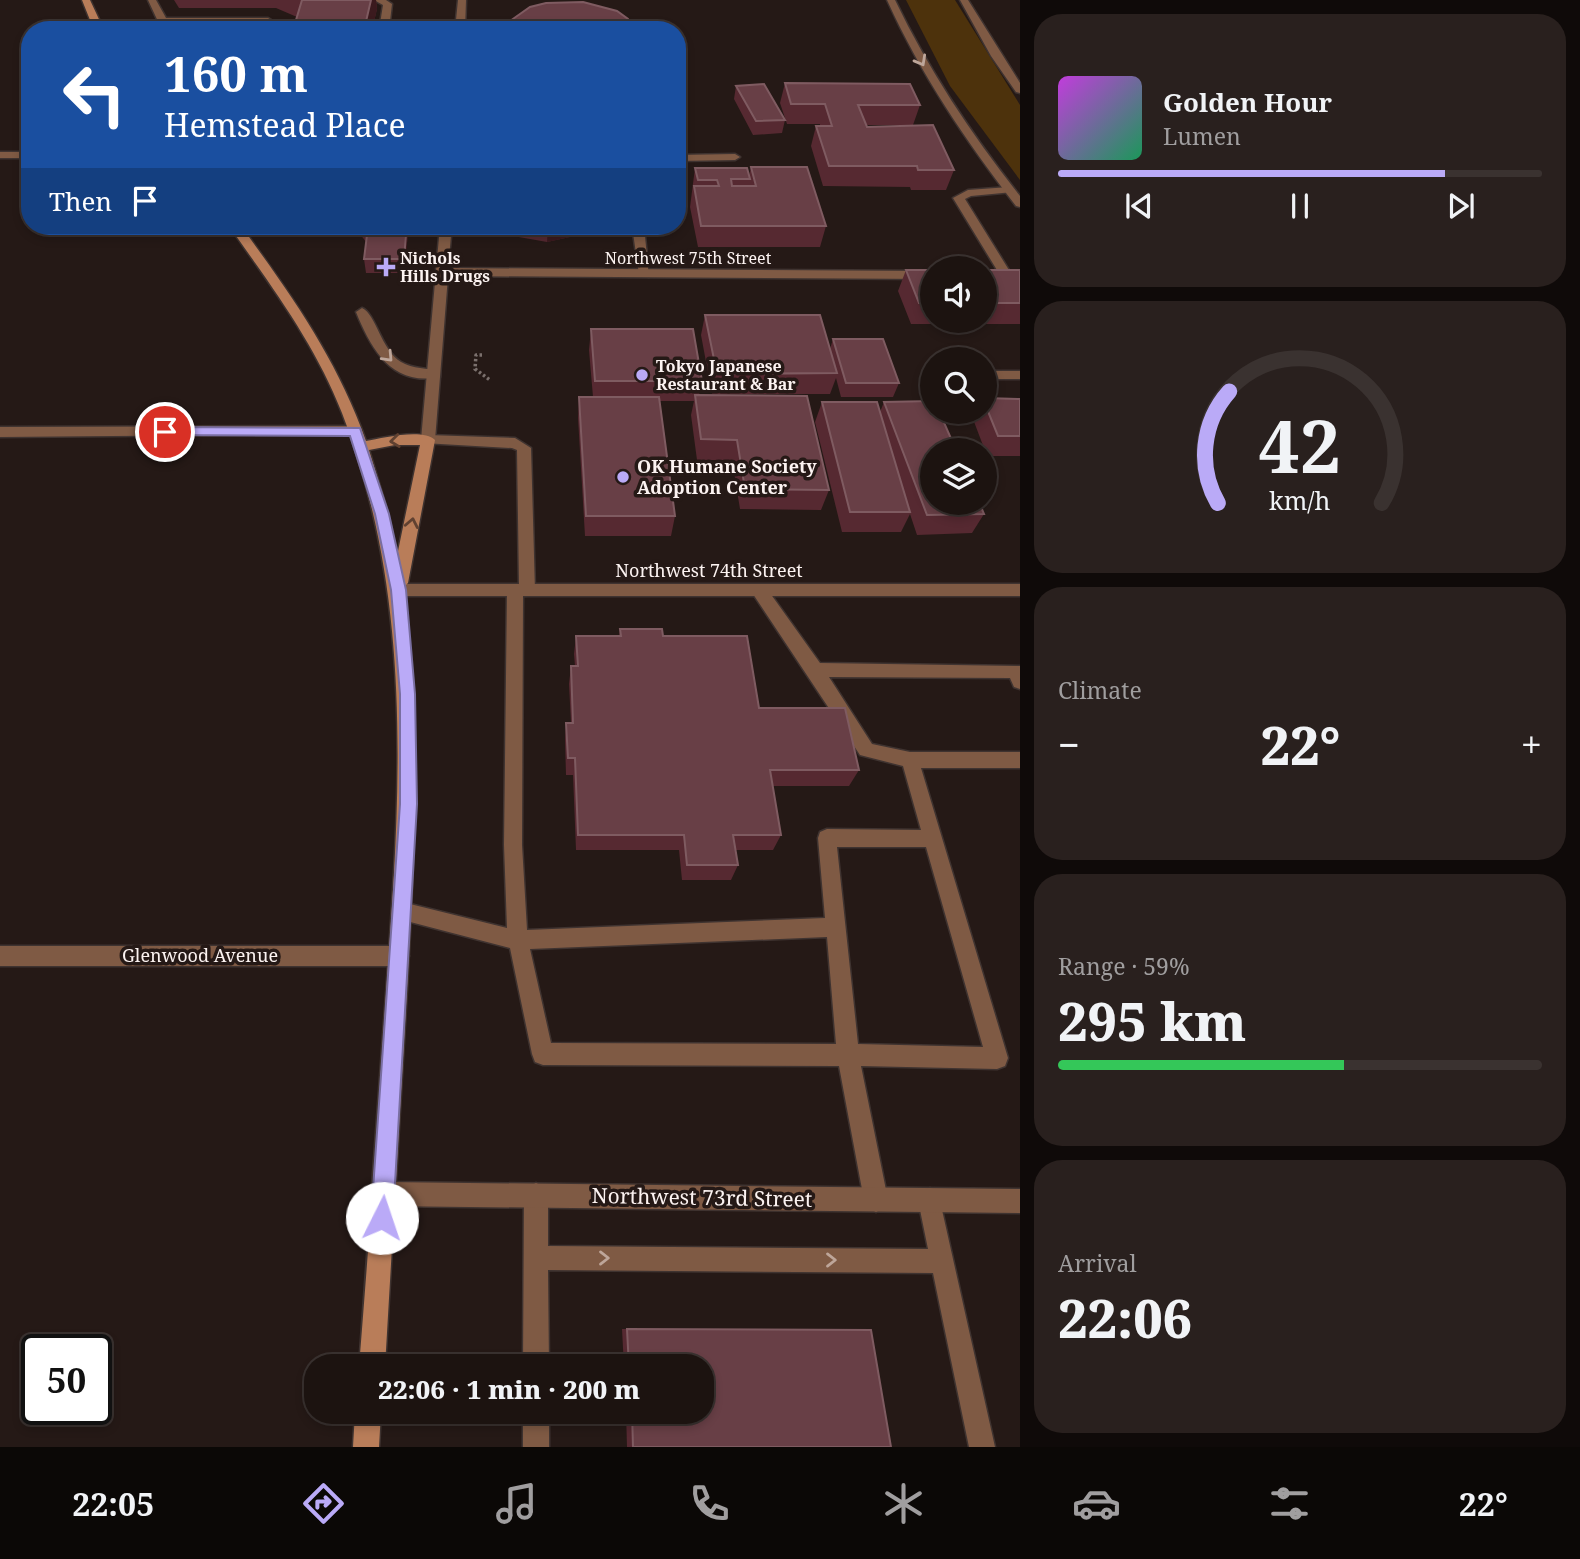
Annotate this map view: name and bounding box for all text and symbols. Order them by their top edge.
text: 160 m [164,40,308,106]
icon: left [49,49,140,140]
one-way arrow [913,54,926,66]
text: Golden Hour [1163,84,1332,120]
text: Hemstead Place [164,103,406,146]
text: Lumen [1163,120,1241,152]
icon: arrive [126,182,164,220]
text: Then [49,183,112,219]
icon: previous [1120,187,1158,225]
icon: pause [1281,187,1319,225]
icon: next [1442,187,1480,225]
place label: Nichols Hills Drugs [400,247,490,287]
street label: Northwest 75th Street [605,247,772,269]
map controls [920,256,997,515]
button: sound [920,256,997,333]
marker: Nichols Hills Drugs [378,259,394,275]
button: search [920,347,997,424]
one-way arrow [380,349,392,362]
place label: Tokyo Japanese Restaurant & Bar [656,355,796,395]
marker: Tokyo Japanese Restaurant & Bar [634,367,650,383]
text: 42 [1259,395,1341,494]
pin [135,402,195,462]
icon: arrive [146,413,184,451]
one-way arrow [389,434,401,449]
button: layers [920,438,997,515]
place label: OK Humane Society Adoption Center [637,454,817,499]
marker: OK Humane Society Adoption Center [615,469,631,485]
text: km/h [1269,483,1331,517]
one-way arrow [403,517,418,529]
street label: Northwest 74th Street [615,558,803,582]
text: Climate [1058,674,1142,706]
text: 22° [1260,709,1340,780]
text: − [1058,718,1080,770]
text: + [1521,718,1542,770]
street label: Glenwood Avenue [122,943,278,967]
text: Range · 59% [1058,950,1190,982]
text: 295 km [1058,985,1246,1056]
position arrow [345,1181,419,1255]
street label: Northwest 73rd Street [591,1181,813,1213]
text: Arrival [1058,1247,1137,1279]
one-way arrow [599,1250,610,1266]
one-way arrow [827,1252,837,1268]
text: 22:06 [1058,1282,1192,1353]
speed limit sign: 50 [21,1334,112,1425]
text: 22:06 · 1 min · 200 m [378,1371,640,1407]
icon: directions [299,1479,348,1528]
icon: music [492,1479,541,1528]
icon: phone [685,1479,734,1528]
icon: climate [879,1479,928,1528]
icon: car [1072,1479,1121,1528]
icon: filters [1265,1479,1314,1528]
text: 22:05 [72,1482,154,1525]
text: 22° [1459,1482,1508,1525]

